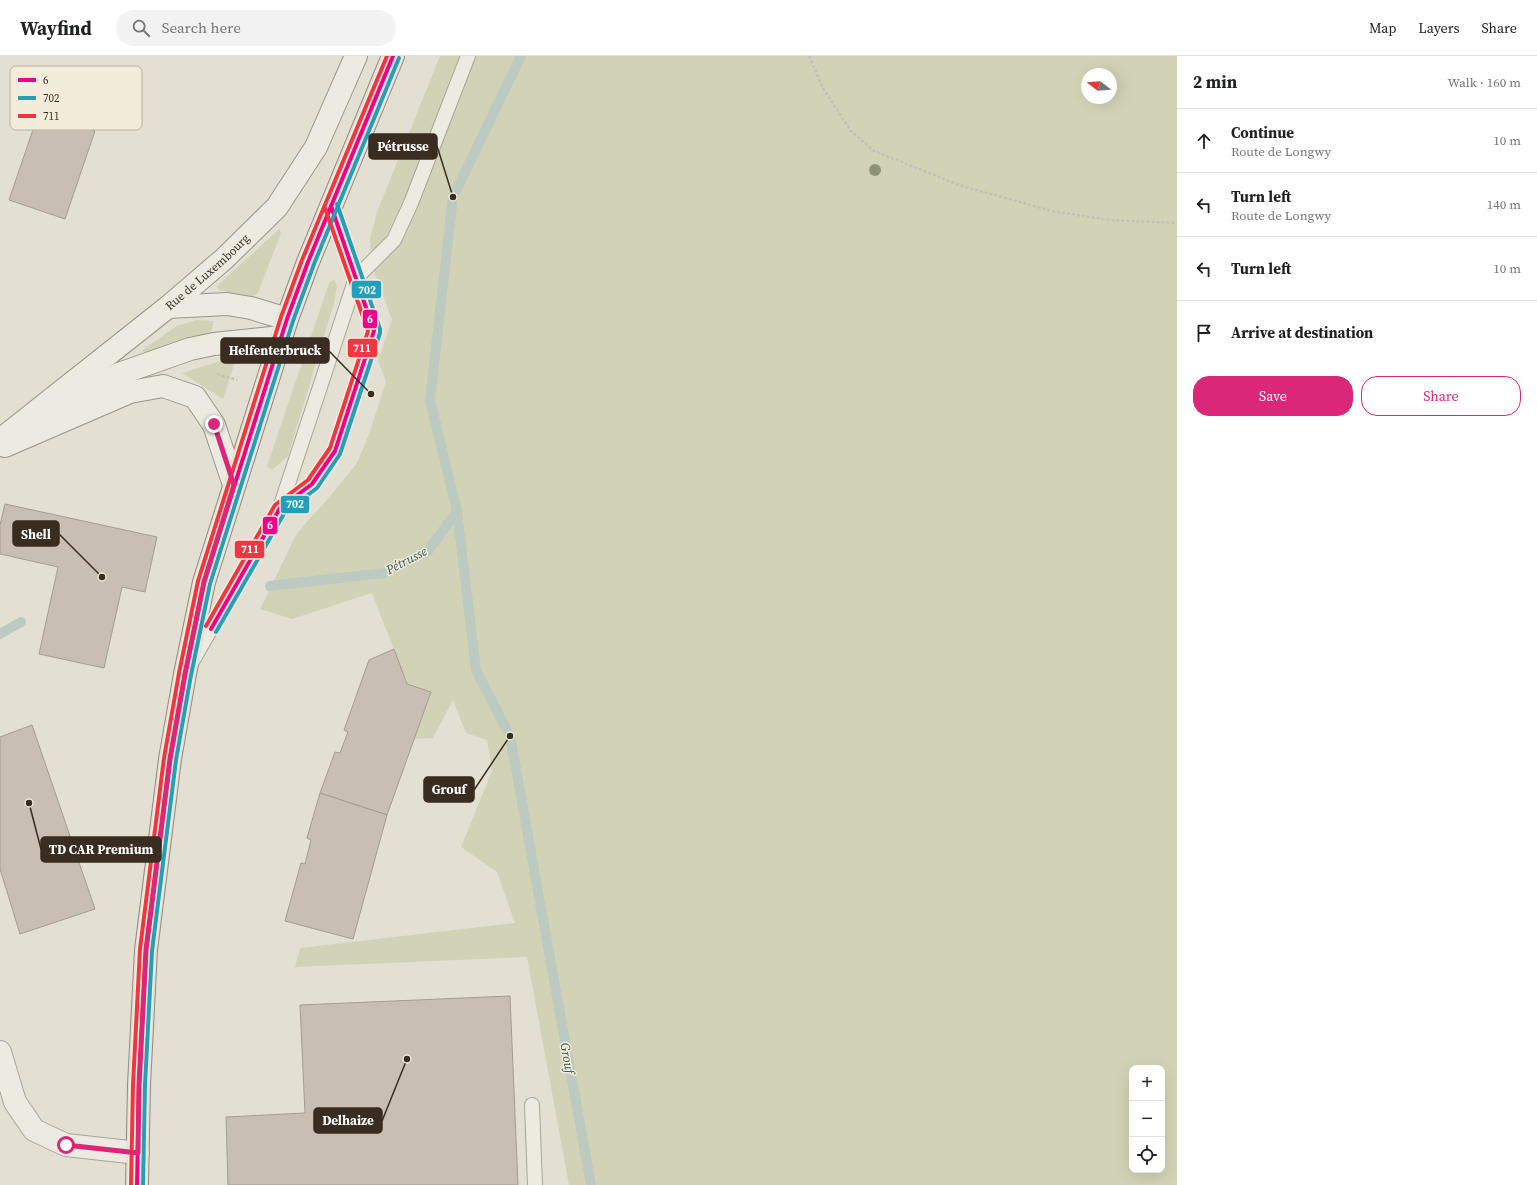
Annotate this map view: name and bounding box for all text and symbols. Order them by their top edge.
search box [116,10,396,46]
text: Wayfind [20,15,92,41]
icon: search [130,17,152,39]
text: Search here [162,17,241,38]
text: Map [1369,18,1396,38]
text: Layers [1418,18,1460,38]
text: Share [1482,18,1517,38]
legend [10,66,142,130]
north arrow [1081,68,1117,104]
text: 2 min [1193,70,1237,94]
text: 6 [43,73,49,88]
text: Walk · 160 m [1448,74,1521,91]
text: 702 [43,91,60,106]
text: 711 [43,109,60,124]
text: Continue [1231,122,1294,143]
icon: ahead [1193,130,1215,152]
text: 10 m [1493,132,1521,149]
callout: Pétrusse [369,134,437,159]
text: Pétrusse [377,138,429,155]
text: Route de Longwy [1231,143,1331,160]
text: Turn left [1231,186,1291,207]
icon: left [1193,194,1215,216]
text: 140 m [1487,196,1521,213]
text: Route de Longwy [1231,207,1331,224]
street label: Rue de Luxembourg [162,230,253,314]
icon: left [1193,258,1215,280]
text: Turn left [1231,258,1291,279]
text: 10 m [1493,260,1521,277]
line badge: 702 [351,280,382,299]
text: 702 [358,283,376,298]
line badge: 6 [362,309,378,329]
text: 6 [367,312,373,327]
icon: arrive [1193,322,1215,344]
text: Arrive at destination [1231,322,1373,343]
callout: Helfenterbruck [221,338,329,363]
line badge: 711 [347,338,378,358]
text: 711 [353,341,371,356]
text: Helfenterbruck [229,342,322,359]
button: Save [1193,376,1353,416]
button: Share [1361,376,1521,416]
route end [205,415,223,433]
line badge: 702 [280,495,310,514]
text: 702 [286,497,304,512]
line badge: 6 [262,516,278,535]
text: 6 [267,518,273,533]
callout: Shell [13,521,59,546]
text: Shell [21,526,51,543]
line badge: 711 [234,540,265,559]
text: 711 [241,542,259,557]
water label: Pétrusse [382,542,430,579]
callout: Grouf [424,777,474,802]
text: Grouf [432,781,468,798]
callout: TD CAR Premium [41,837,161,862]
text: TD CAR Premium [49,841,154,858]
water label: Grouf [556,1041,579,1078]
map controls [1129,1065,1165,1173]
button: + [1129,1065,1165,1101]
button: − [1129,1101,1165,1137]
callout: Delhaize [314,1108,382,1133]
text: Delhaize [322,1112,374,1129]
route start [57,1136,75,1154]
button: locate [1129,1137,1165,1173]

